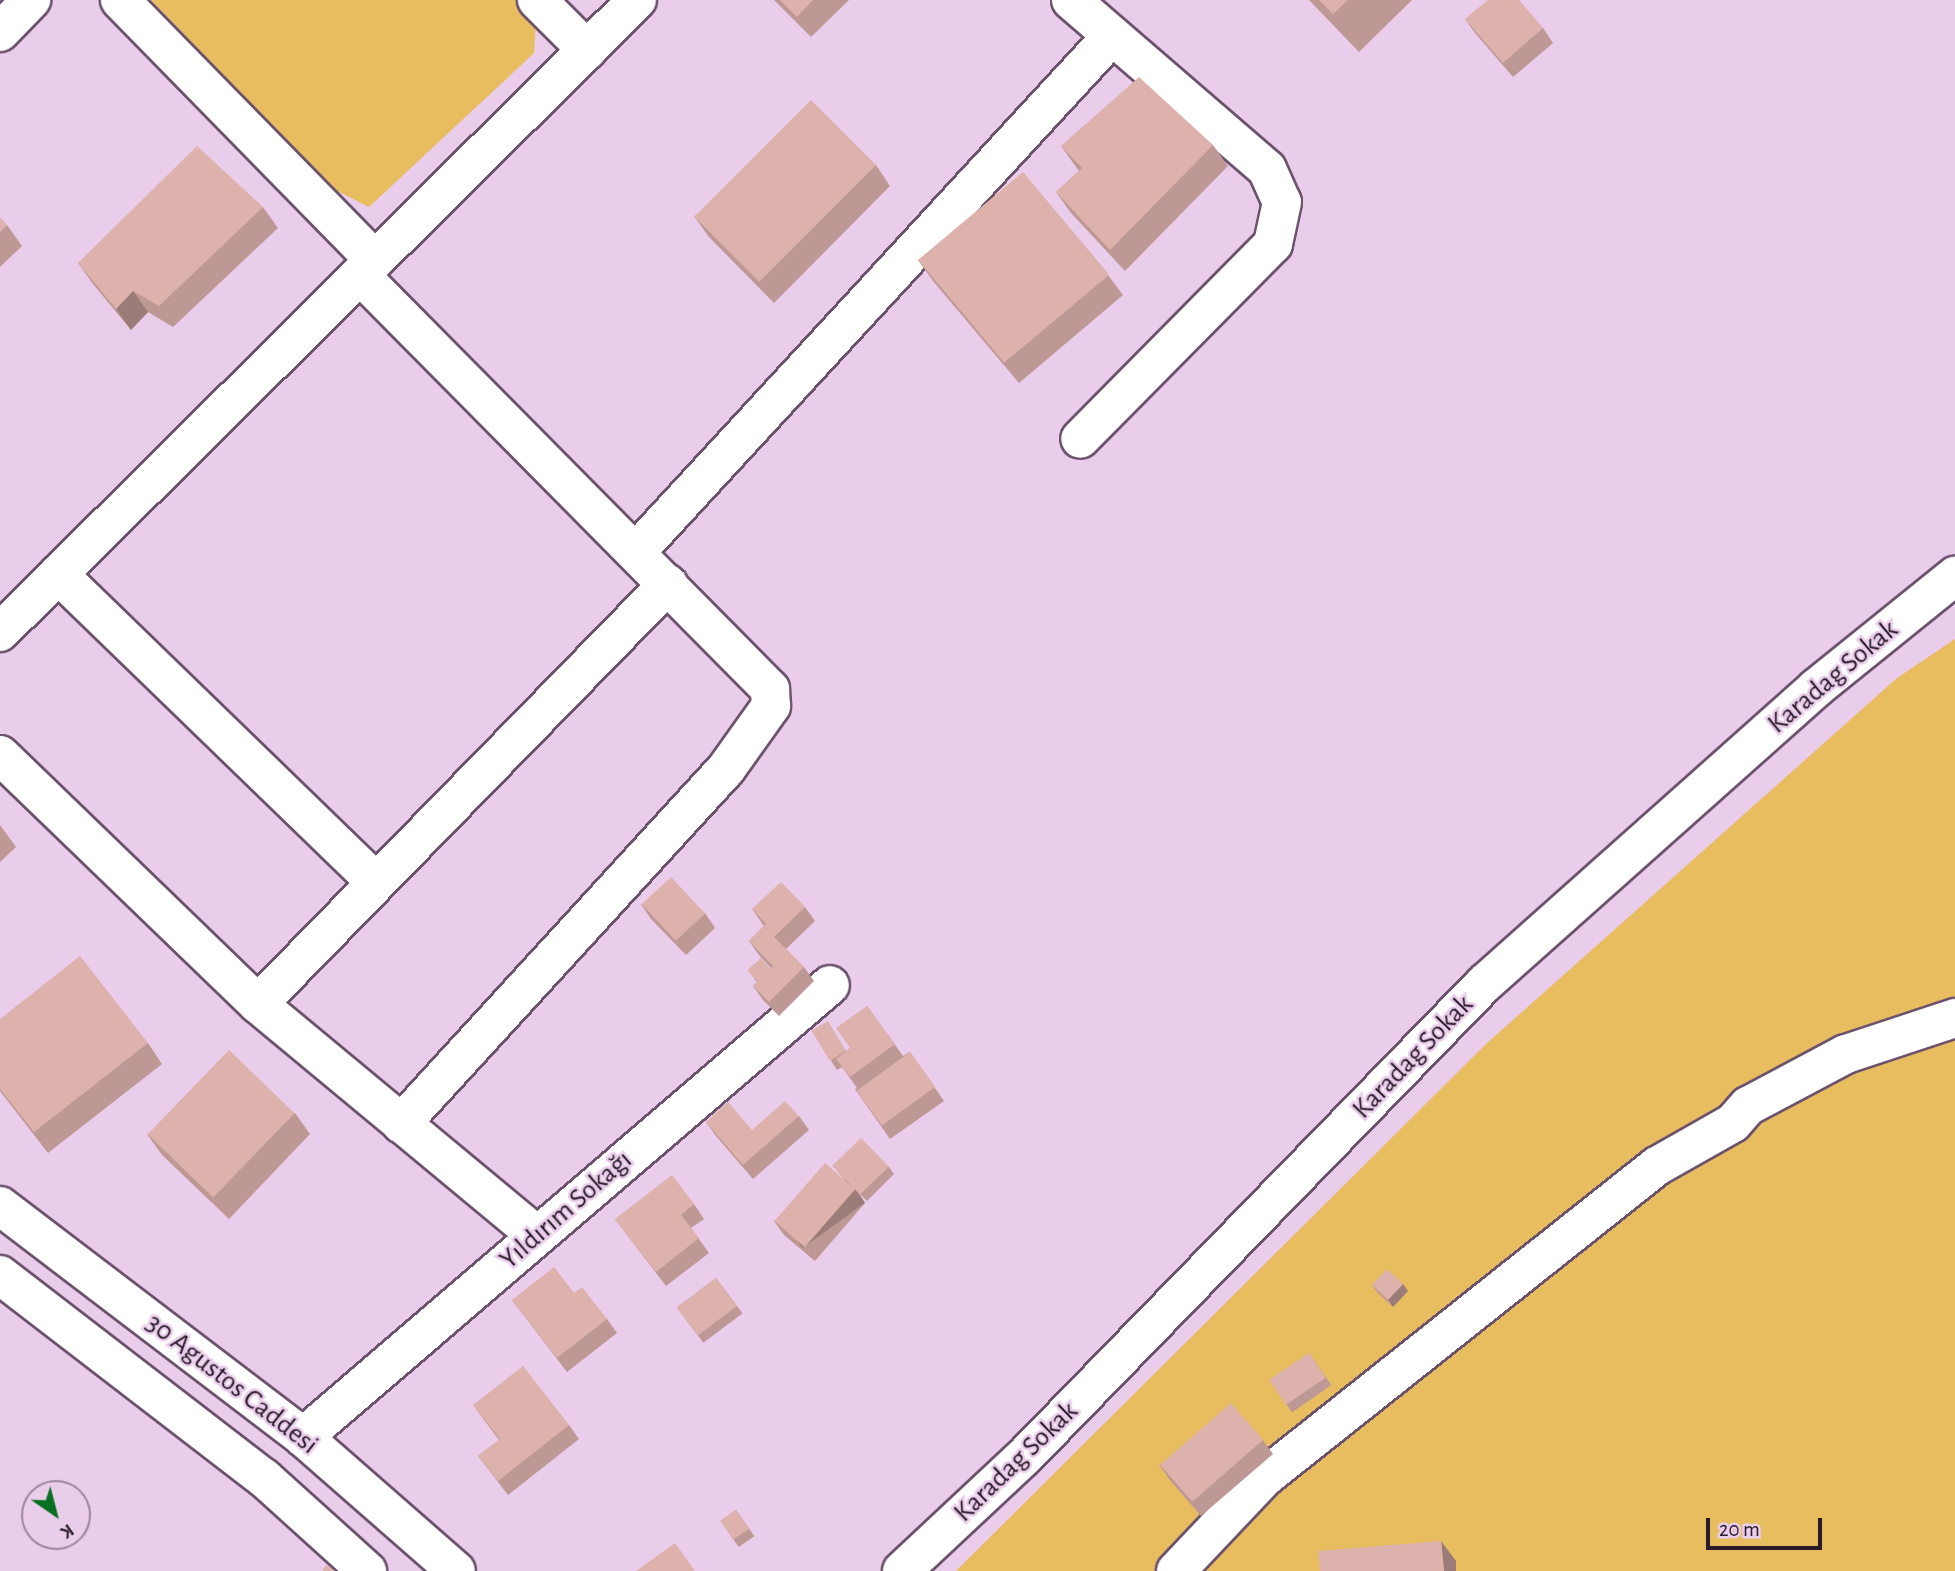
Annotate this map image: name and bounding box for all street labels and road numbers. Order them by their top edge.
street label: Karadag Sokak [1761,613,1905,741]
street label: Karadag Sokak [1346,988,1480,1126]
street label: Yıldırım Sokağı [493,1143,639,1277]
street label: 30 Agustos Caddesi [139,1306,325,1462]
street label: Karadag Sokak [947,1395,1085,1529]

